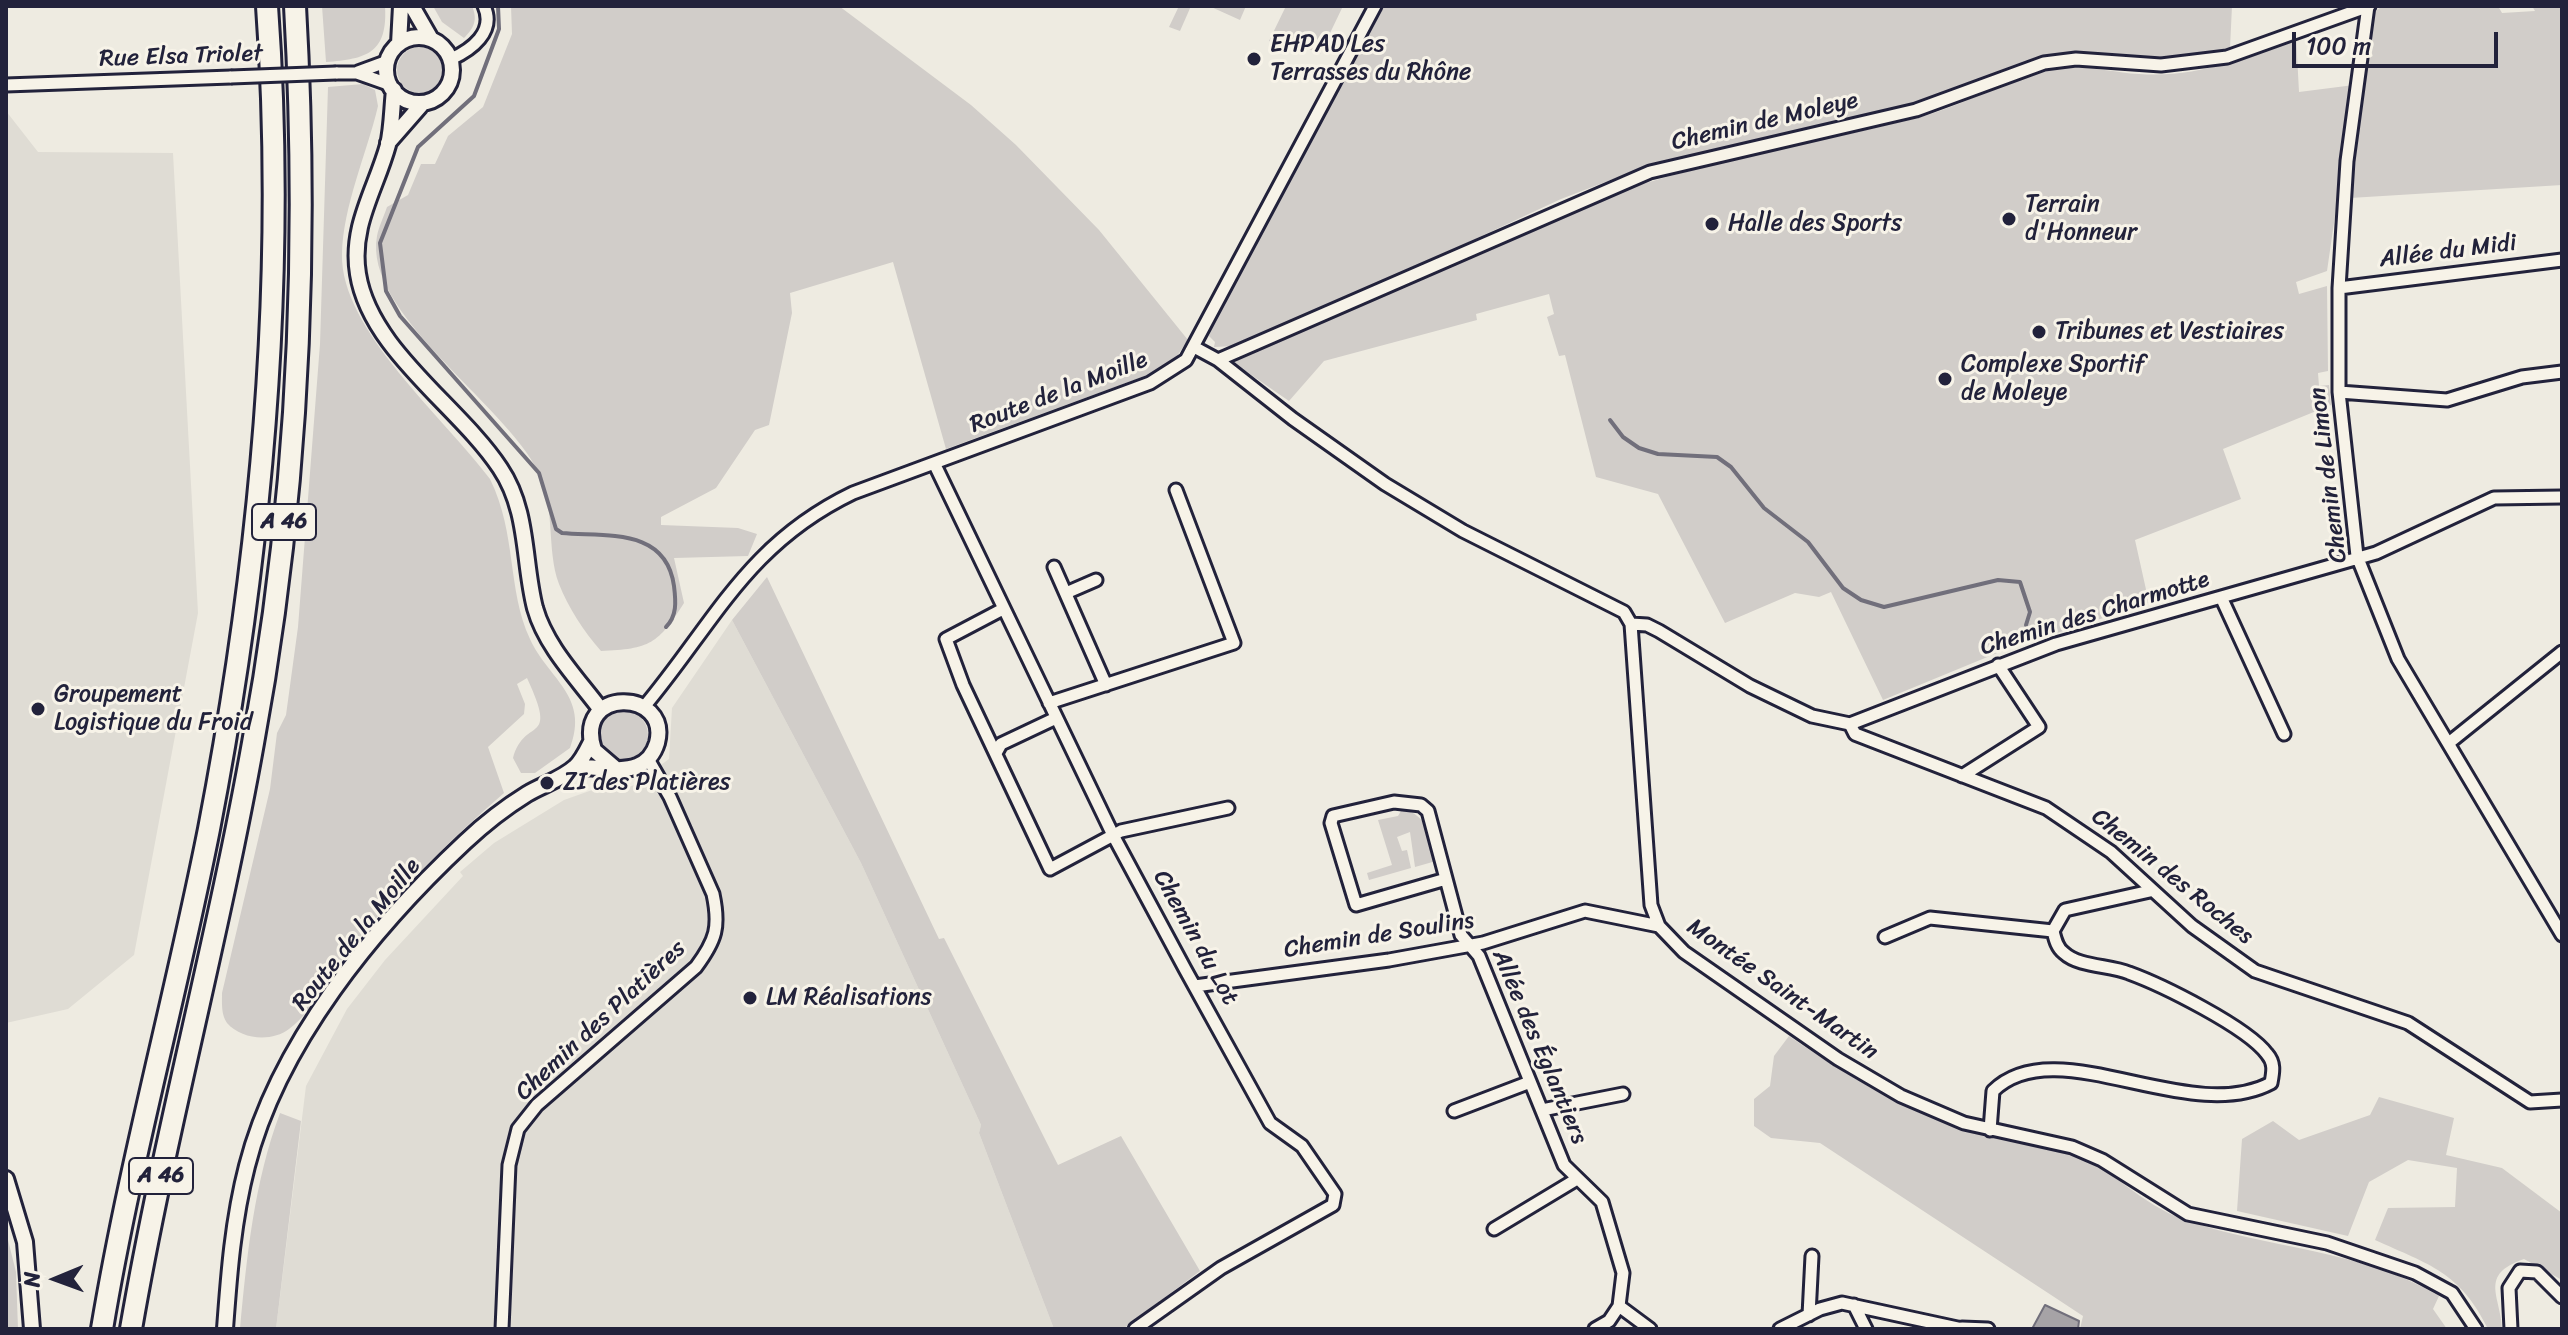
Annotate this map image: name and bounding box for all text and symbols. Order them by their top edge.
scale bar [2296,16,2502,66]
text: 100 m [2306,25,2371,67]
place label: EHPAD Les Terrasses du Rhône [1270,31,1471,87]
street label: Rue Elsa Triolet [99,40,263,74]
marker: EHPAD Les Terrasses du Rhône [1245,50,1263,68]
street label: Chemin de Moleye [1669,87,1861,157]
place label: Terrain d'Honneur [2025,191,2137,247]
place label: Halle des Sports [1728,210,1902,238]
marker: Terrain d'Honneur [2000,210,2018,228]
marker: Halle des Sports [1703,215,1721,233]
street label: Allée du Midi [2378,229,2518,275]
place label: Tribunes et Vestiaires [2055,318,2284,346]
marker: Tribunes et Vestiaires [2030,323,2048,341]
street label: Route de la Moille [966,346,1152,440]
place label: Complexe Sportif de Moleye [1961,351,2145,407]
marker: Complexe Sportif de Moleye [1936,370,1954,388]
street label: Chemin de Limon [2304,386,2354,564]
road number: A 46 [252,504,316,540]
street label: Chemin des Charmotte [1977,565,2213,663]
place label: Groupement Logistique du Froid [54,681,253,737]
marker: Groupement Logistique du Froid [29,700,47,718]
place label: ZI des Platières [563,769,731,797]
marker: ZI des Platières [538,774,556,792]
street label: Chemin des Roches [2085,803,2259,951]
street label: Route de la Moille [287,853,427,1017]
street label: Chemin du Lot [1146,866,1244,1010]
street label: Chemin de Soulins [1282,907,1476,965]
street label: Montée Saint-Martin [1681,913,1883,1067]
street label: Chemin des Platières [510,935,692,1107]
street label: Allée des Églantiers [1485,945,1593,1149]
place label: LM Réalisations [766,984,932,1012]
marker: LM Réalisations [741,989,759,1007]
road number: A 46 [129,1158,193,1194]
north arrow [16,1239,96,1319]
text: N [12,1271,51,1287]

